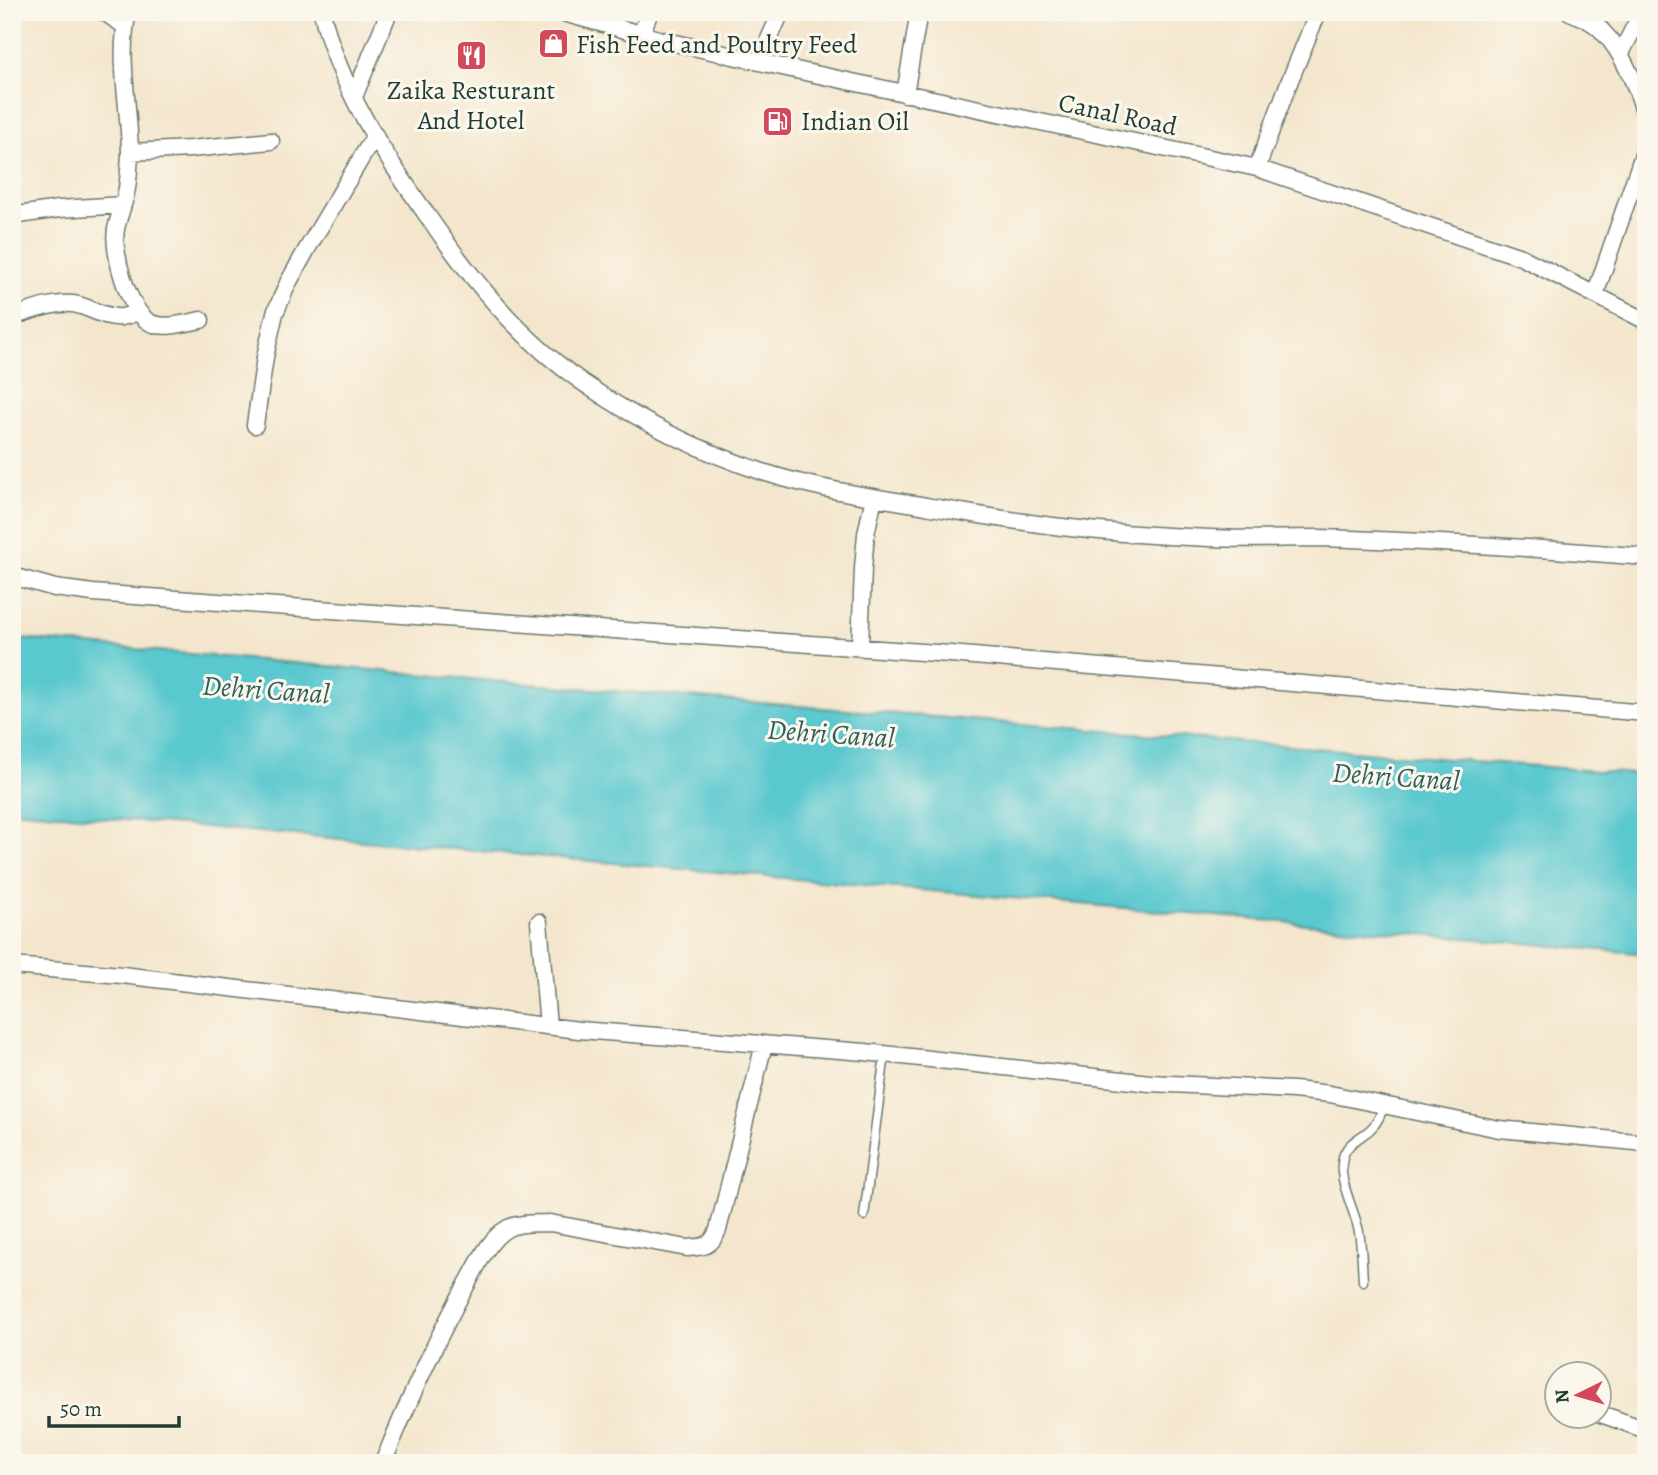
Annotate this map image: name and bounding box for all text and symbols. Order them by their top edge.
shop icon: Fish Feed and Poultry Feed [536,27,570,61]
place label: Fish Feed and Poultry Feed [576,27,857,62]
restaurant icon: Zaika Resturant And Hotel [454,38,488,72]
place label: Zaika Resturant And Hotel [387,73,556,138]
street label: Canal Road [1055,85,1180,144]
fuel station icon: Indian Oil [761,104,795,138]
place label: Indian Oil [801,104,909,139]
water label: Dehri Canal [201,667,331,713]
water label: Dehri Canal [766,711,896,757]
water label: Dehri Canal [1331,754,1461,800]
north arrow [1542,1360,1612,1430]
scale bar [49,1384,178,1428]
text: N [1548,1388,1576,1404]
text: 50 m [60,1395,102,1423]

